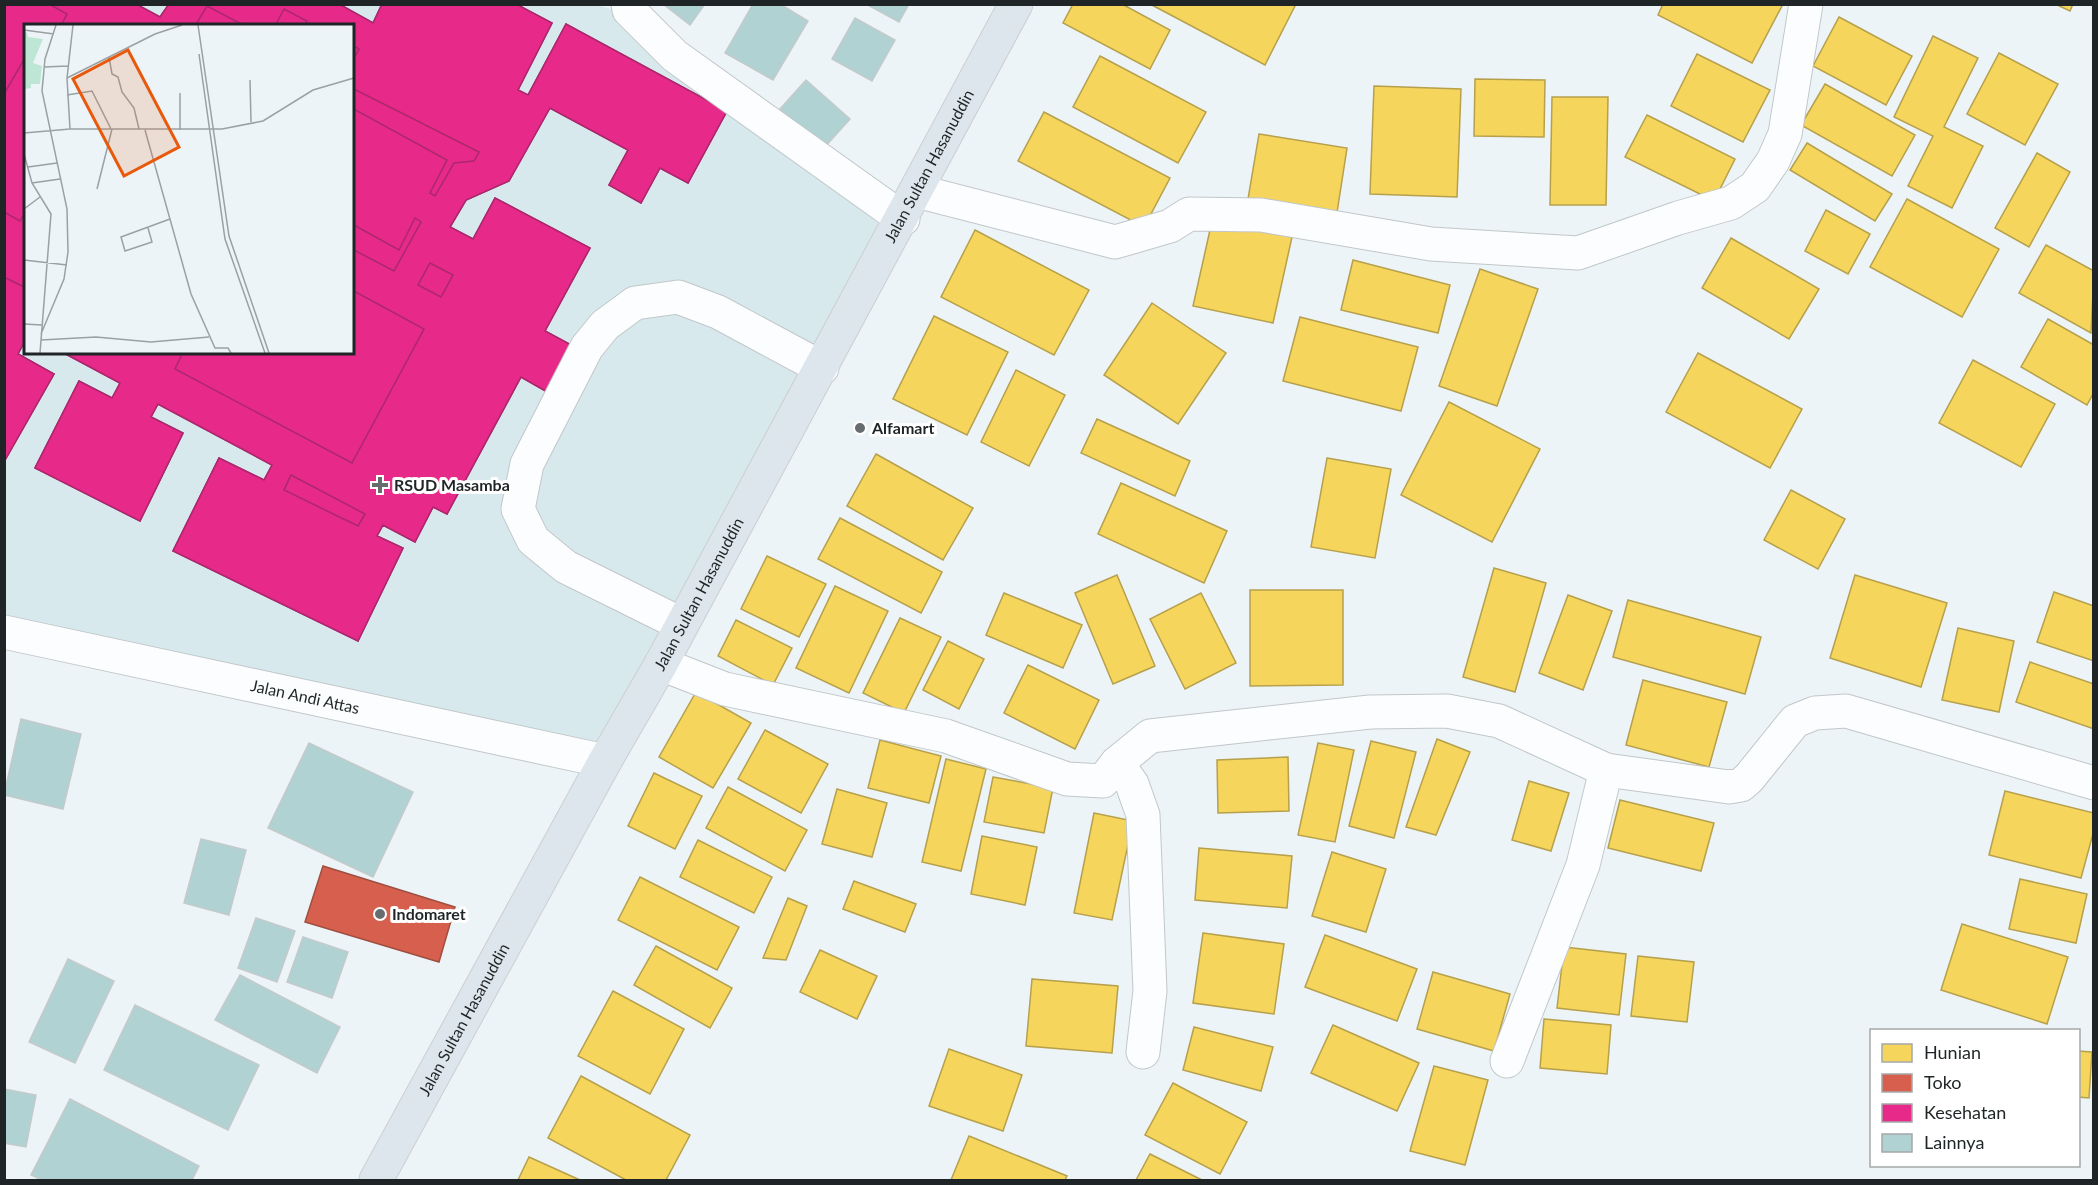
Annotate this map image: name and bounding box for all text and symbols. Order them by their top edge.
inset map [24,24,354,354]
street label: Jalan Sultan Hasanuddin [880,86,977,245]
place label: Alfamart [871,418,934,437]
marker: Alfamart [853,421,867,435]
place label: RSUD Masamba [394,475,510,494]
marker: RSUD Masamba [371,476,389,494]
street label: Jalan Sultan Hasanuddin [649,514,747,674]
street label: Jalan Andi Attas [249,675,362,717]
place label: Indomaret [392,904,466,923]
marker: Indomaret [373,907,387,921]
street label: Jalan Sultan Hasanuddin [414,940,513,1099]
legend [1870,1029,2080,1167]
text: Hunian [1924,1041,1981,1063]
text: Toko [1924,1071,1961,1093]
text: Kesehatan [1924,1101,2006,1123]
text: Lainnya [1924,1131,1984,1153]

